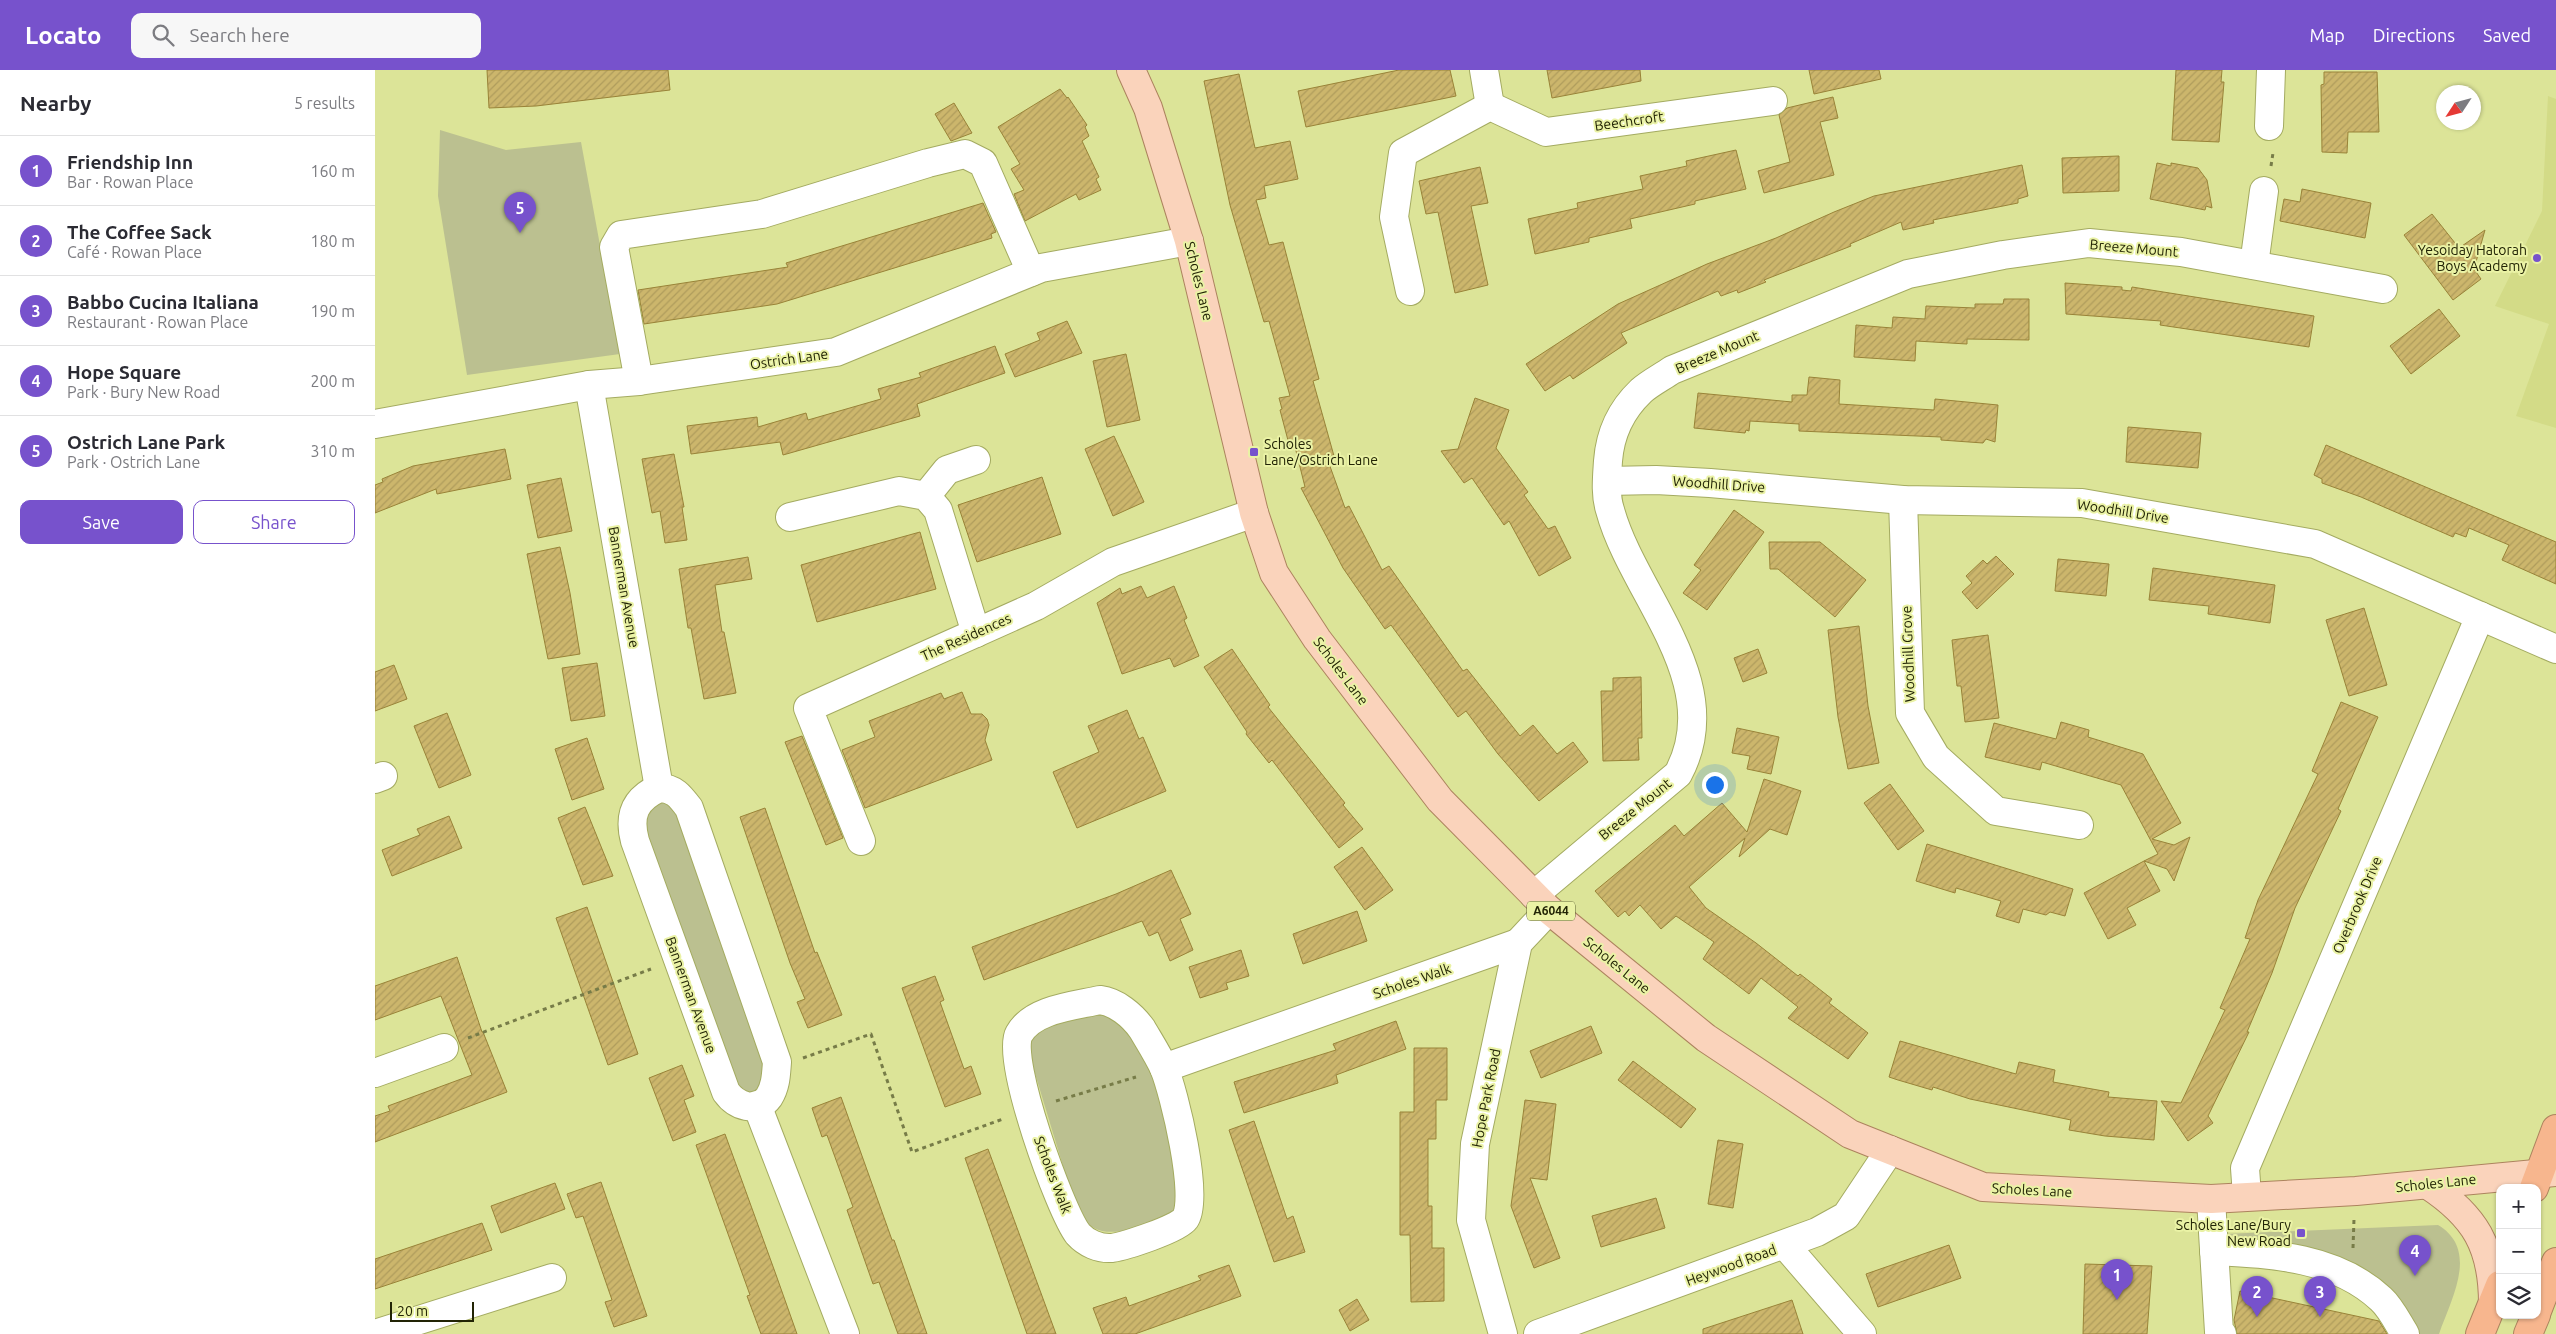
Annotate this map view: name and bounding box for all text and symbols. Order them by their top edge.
search box [131,13,481,58]
icon: search [149,21,177,49]
text: Locato [25,22,101,49]
text: Search here [189,24,290,46]
text: Map [2309,25,2345,45]
text: Directions [2373,25,2455,45]
text: Saved [2483,25,2531,45]
north arrow [2436,85,2481,130]
text: Nearby [20,91,91,115]
text: 5 results [294,94,355,112]
street label: Beechcroft [1593,108,1665,134]
text: Friendship Inn [67,151,193,173]
text: 1 [31,162,41,180]
text: 160 m [310,162,355,180]
text: Bar · Rowan Place [67,173,194,191]
pin: 5 [504,192,536,233]
text: The Coffee Sack [67,221,212,243]
text: 2 [31,232,41,250]
text: 180 m [310,232,355,250]
street label: Breeze Mount [2089,236,2179,260]
street label: Scholes Lane [1181,240,1217,322]
place label: Yesoiday Hatorah Boys Academy [2418,242,2527,274]
text: Café · Rowan Place [67,243,202,261]
marker: Yesoiday Hatorah Boys Academy [2531,252,2543,264]
text: Babbo Cucina Italiana [67,291,259,313]
text: 3 [31,302,41,320]
text: 190 m [310,302,355,320]
text: Restaurant · Rowan Place [67,313,248,331]
street label: Breeze Mount [1673,327,1761,377]
street label: Ostrich Lane [749,346,829,372]
text: Hope Square [67,361,181,383]
text: 4 [31,372,41,390]
text: 200 m [310,372,355,390]
text: Park · Bury New Road [67,383,220,401]
text: Ostrich Lane Park [67,431,225,453]
place label: Scholes Lane/Ostrich Lane [1264,436,1378,468]
text: 5 [31,442,41,460]
text: 310 m [310,442,355,460]
marker: Scholes Lane/Ostrich Lane [1248,446,1260,458]
text: Park · Ostrich Lane [67,453,200,471]
street label: Woodhill Drive [1672,473,1766,495]
street label: Woodhill Drive [2076,496,2170,526]
button: Save [20,500,183,544]
button: Share [193,500,355,544]
street label: Bannerman Avenue [605,525,643,649]
street label: Woodhill Grove [1898,605,1918,703]
street label: The Residences [919,610,1013,664]
street label: Scholes Lane [1310,634,1372,708]
your location [1702,772,1728,798]
street label: Breeze Mount [1595,775,1675,843]
street label: Overbrook Drive [2329,854,2385,956]
road number: A6044 [1527,901,1575,920]
street label: Scholes Lane [1581,933,1653,997]
street label: Bannerman Avenue [662,935,720,1055]
street label: Scholes Walk [1371,960,1453,1002]
street label: Hope Park Road [1469,1047,1503,1149]
street label: Scholes Walk [1031,1134,1075,1216]
street label: Scholes Lane [2395,1171,2477,1195]
street label: Scholes Lane [1991,1180,2073,1200]
map controls [2496,1184,2541,1319]
button: + [2496,1184,2541,1229]
place label: Scholes Lane/Bury New Road [2176,1217,2291,1249]
marker: Scholes Lane/Bury New Road [2295,1227,2307,1239]
button: − [2496,1229,2541,1274]
pin: 4 [2399,1235,2431,1276]
street label: Heywood Road [1683,1241,1779,1289]
pin: 1 [2101,1259,2133,1300]
button: layers [2496,1274,2541,1319]
pin: 2 [2241,1276,2273,1317]
pin: 3 [2304,1276,2336,1317]
scale bar [390,1299,474,1322]
text: 20 m [397,1303,428,1319]

